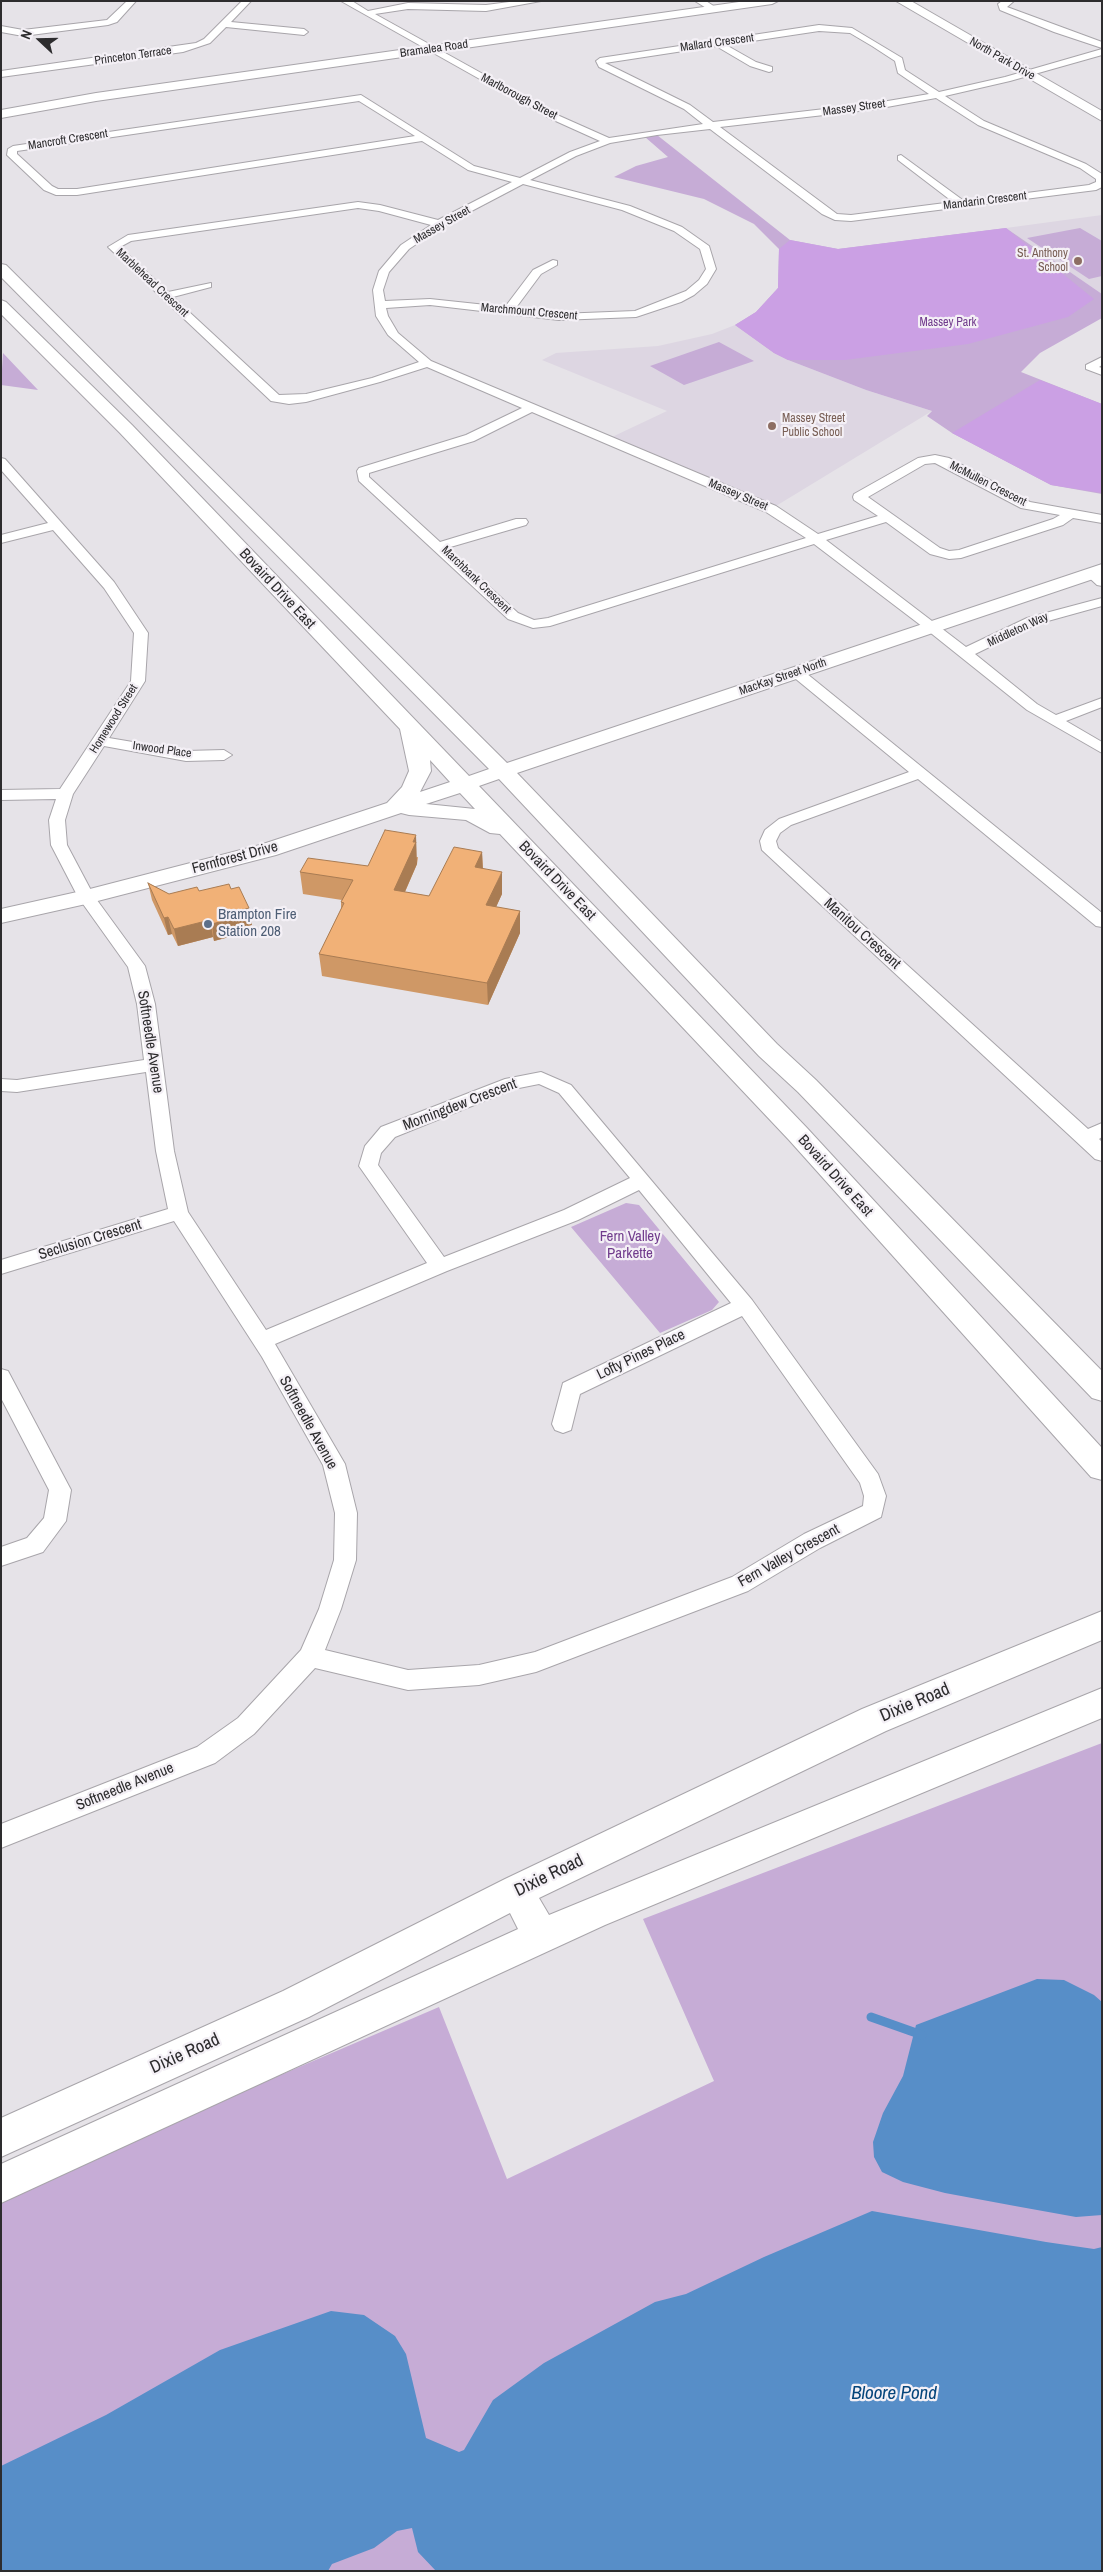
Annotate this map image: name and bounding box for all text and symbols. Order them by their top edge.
north arrow [15,15,65,65]
text: N [16,28,36,42]
street label: Mallard Crescent [679,31,755,55]
street label: North Park Drive [967,34,1037,84]
street label: Bramalea Road [399,37,469,61]
street label: Princeton Terrace [94,43,172,69]
street label: Marlborough Street [478,71,560,123]
street label: Massey Street [822,96,886,120]
street label: Mancroft Crescent [27,127,109,153]
street label: Mandarin Crescent [943,189,1027,213]
street label: Massey Street [411,203,473,247]
street label: Marblehead Crescent [113,246,191,320]
place label: St. Anthony School [1017,247,1068,275]
marker: St. Anthony School [1072,255,1084,267]
street label: Marchmount Crescent [480,301,578,323]
park label: Massey Park [920,316,976,330]
place label: Massey Street Public School [782,412,845,440]
marker: Massey Street Public School [766,420,778,432]
street label: McMullen Crescent [947,458,1029,510]
street label: Massey Street [706,476,770,514]
street label: Marchbank Crescent [438,543,514,617]
street label: Bovaird Drive East [235,545,319,633]
street label: Middleton Way [985,610,1051,650]
street label: MacKay Street North [737,655,829,699]
street label: Homewood Street [87,682,141,756]
street label: Inwood Place [132,739,192,761]
street label: Fernforest Drive [190,838,280,878]
street label: Bovaird Drive East [515,838,599,924]
street label: Manitou Crescent [820,895,904,973]
place label: Brampton Fire Station 208 [218,906,297,941]
marker: Brampton Fire Station 208 [202,918,214,930]
street label: Softneedle Avenue [133,989,167,1095]
street label: Morningdew Crescent [401,1075,519,1135]
street label: Bovaird Drive East [794,1132,876,1220]
street label: Seclusion Crescent [36,1216,144,1264]
park label: Fern Valley Parkette [600,1228,660,1263]
street label: Lofty Pines Place [594,1326,688,1384]
street label: Softneedle Avenue [275,1373,341,1473]
street label: Fern Valley Crescent [735,1521,843,1591]
street label: Dixie Road [877,1679,953,1727]
street label: Softneedle Avenue [74,1759,176,1815]
street label: Dixie Road [511,1850,587,1902]
street label: Dixie Road [147,2029,223,2079]
water label: Bloore Pond [851,2383,937,2405]

